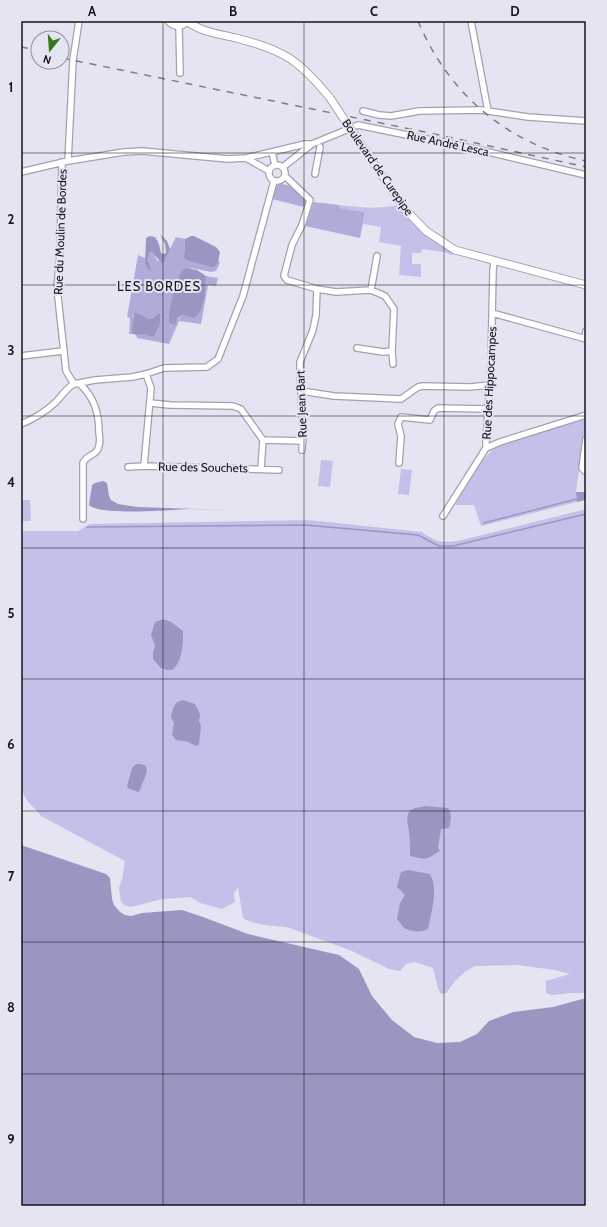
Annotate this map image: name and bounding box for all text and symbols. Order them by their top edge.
text: A [88,3,97,19]
text: B [229,3,237,19]
text: C [370,3,378,19]
text: D [510,3,520,19]
north arrow [30,30,70,70]
text: N [41,52,53,67]
text: 1 [9,79,13,95]
street label: Boulevard de Curepipe [339,116,417,218]
street label: Rue André Lesca [406,127,491,159]
street label: Rue du Moulin de Bordes [50,169,70,295]
text: 2 [8,211,15,227]
district label: LES BORDES [117,278,201,294]
street label: Rue des Hippocampes [479,326,499,440]
text: 3 [7,342,15,358]
street label: Rue Jean Bart [292,370,310,438]
street label: Rue des Souchets [158,459,248,475]
text: 4 [7,474,15,490]
text: 5 [8,605,15,621]
text: 6 [7,736,15,752]
text: 7 [8,868,15,884]
text: 8 [7,999,15,1015]
text: 9 [7,1131,15,1147]

